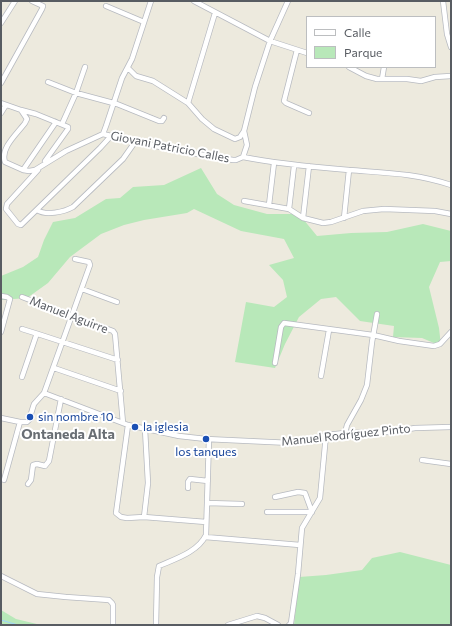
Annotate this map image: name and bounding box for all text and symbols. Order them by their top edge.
legend [306,16,436,68]
text: Calle [344,25,371,39]
text: Parque [344,45,382,59]
street label: Giovani Patricio Calles [109,128,231,166]
street label: Manuel Aguirre [28,293,110,337]
place label: sin nombre 10 [38,410,114,424]
marker: sin nombre 10 [25,412,35,422]
place label: la iglesia [143,420,188,434]
street label: Manuel Rodríguez Pinto [281,421,411,449]
marker: la iglesia [130,422,140,432]
district label: Ontaneda Alta [21,426,115,442]
marker: los tanques [201,434,211,444]
place label: los tanques [175,445,237,459]

